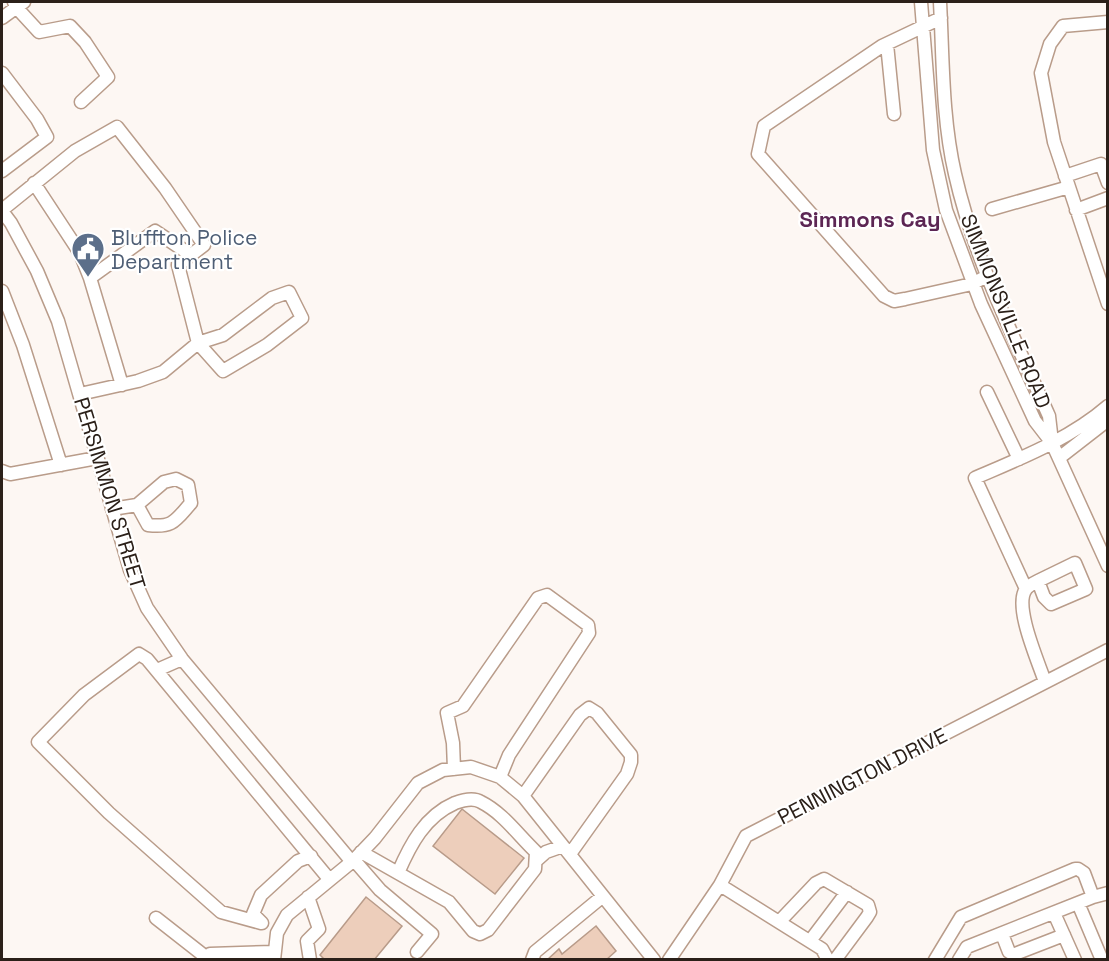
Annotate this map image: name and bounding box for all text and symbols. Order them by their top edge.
district label: Simmons Cay [799,205,941,233]
street label: SIMMONSVILLE ROAD [955,210,1057,412]
place label: Bluffton Police Department [111,224,257,275]
public building icon: Bluffton Police Department [70,231,106,278]
street label: PERSIMMON STREET [68,394,152,592]
street label: PENNINGTON DRIVE [773,722,951,830]

